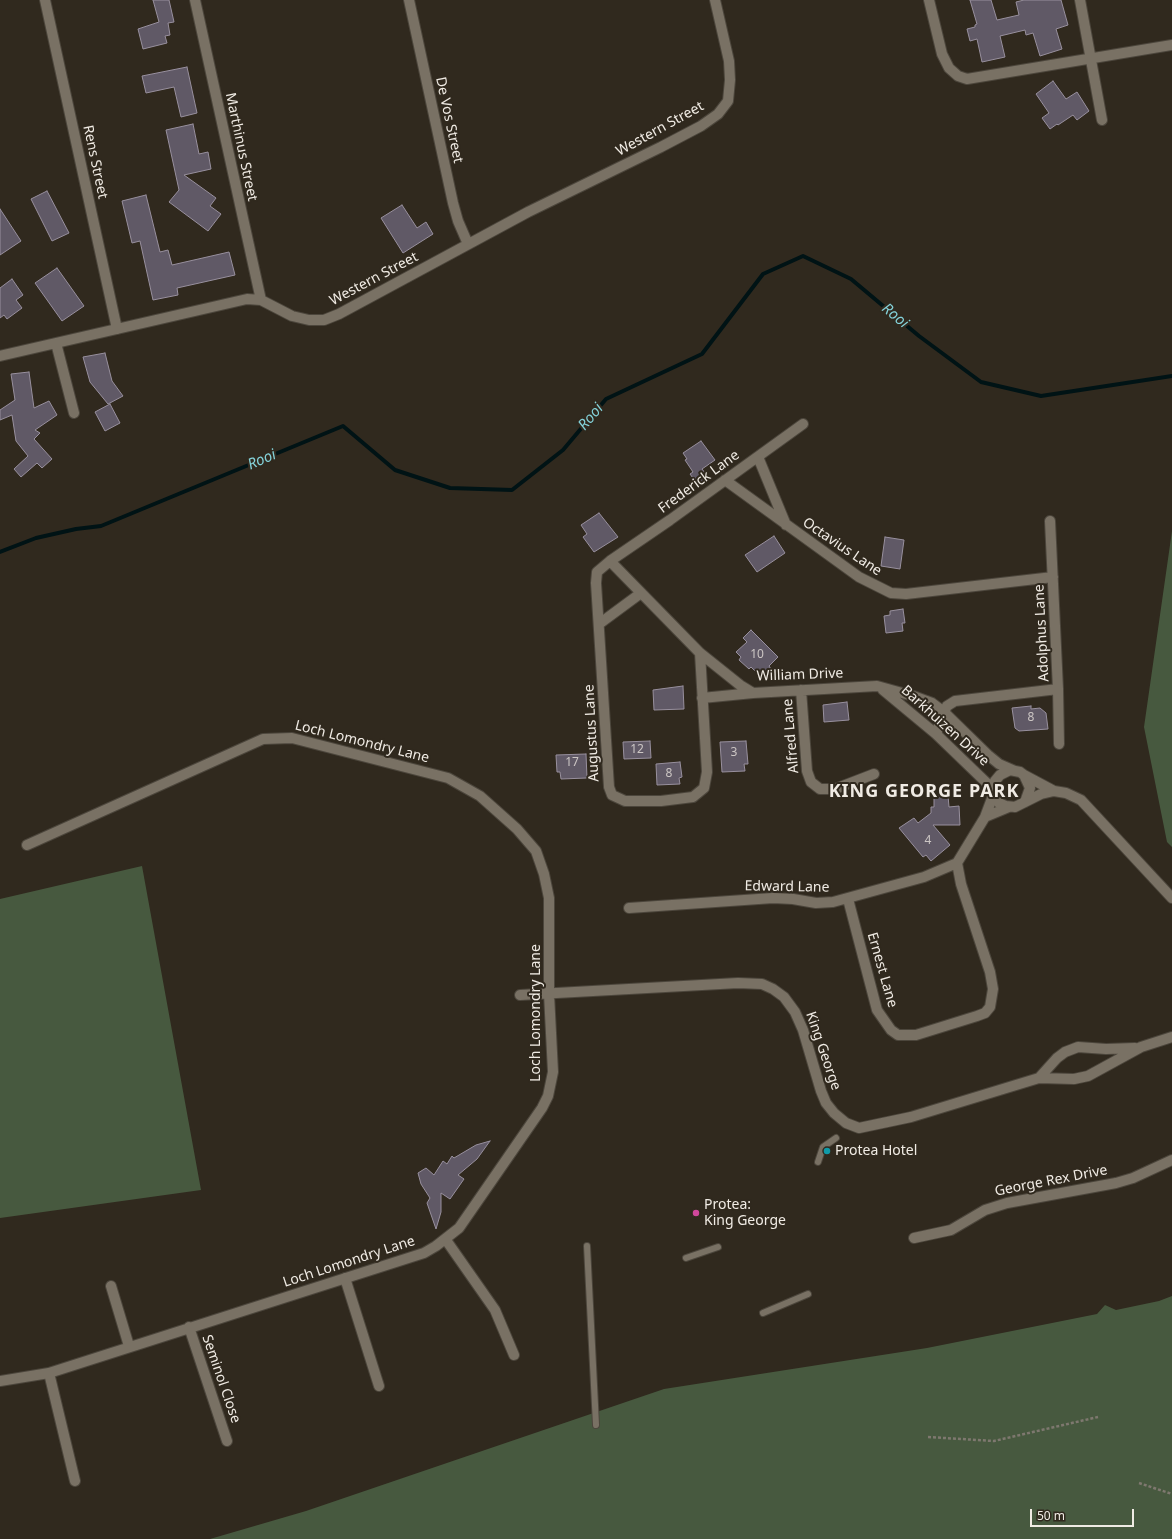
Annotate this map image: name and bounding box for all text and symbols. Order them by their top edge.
street label: De Vos Street [432,75,466,165]
street label: Marthinus Street [221,91,261,203]
street label: Western Street [613,98,707,160]
street label: Rens Street [79,124,111,200]
street label: Western Street [327,249,421,309]
water label: Rooi [878,300,912,332]
water label: Rooi [575,400,607,434]
water label: Rooi [245,446,279,474]
street label: Frederick Lane [655,447,743,517]
street label: Octavius Lane [799,514,885,580]
street label: Adolphus Lane [1031,584,1053,682]
house number: 10 [750,648,764,662]
street label: William Drive [756,665,844,685]
street label: Barkhuizen Drive [898,682,992,770]
street label: Augustus Lane [581,684,603,782]
street label: Alfred Lane [779,698,803,774]
house number: 8 [1028,711,1034,725]
street label: Loch Lomondry Lane [293,717,431,767]
house number: 12 [630,743,644,757]
house number: 3 [731,746,737,760]
house number: 17 [565,756,579,770]
house number: 8 [666,767,672,781]
district label: KING GEORGE PARK [829,781,1019,803]
house number: 4 [925,834,931,848]
street label: Edward Lane [744,878,830,896]
street label: Ernest Lane [863,931,901,1009]
street label: Loch Lomondry Lane [528,944,544,1082]
street label: King George [802,1010,844,1092]
place label: Protea Hotel [835,1143,917,1159]
marker: Protea Hotel [822,1146,832,1156]
street label: George Rex Drive [993,1162,1109,1200]
place label: Protea: King George [704,1197,786,1230]
marker: Protea: King George [691,1208,701,1218]
street label: Loch Lomondry Lane [281,1233,417,1291]
street label: Seminol Close [198,1333,244,1425]
scale bar [1032,1501,1136,1527]
text: 50 m [1037,1507,1065,1524]

